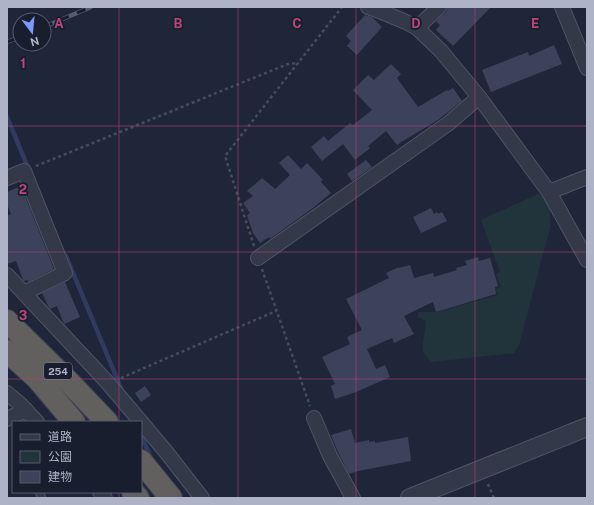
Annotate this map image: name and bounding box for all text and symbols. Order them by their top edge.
north arrow [12,12,52,52]
text: A [54,16,64,31]
text: B [174,16,183,31]
text: C [292,16,302,31]
text: D [411,16,421,31]
text: E [531,16,539,31]
text: N [29,35,41,49]
text: 1 [20,56,26,71]
text: 2 [19,182,27,197]
text: 3 [19,308,28,323]
road number: 254 [44,363,72,379]
legend [12,421,142,493]
text: 道路 [48,430,72,444]
text: 公園 [48,450,72,464]
text: 建物 [48,470,72,484]

